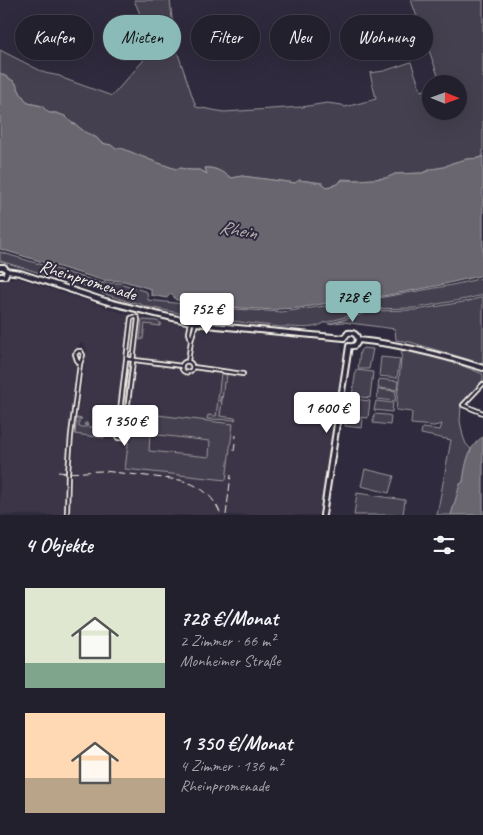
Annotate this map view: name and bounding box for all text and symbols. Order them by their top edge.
chip: Kaufen [15,15,93,60]
chip: Mieten [103,15,181,60]
chip: Filter [191,15,260,60]
chip: Neu [270,15,330,60]
chip: Wohnung [340,15,433,60]
north arrow [422,75,468,120]
map controls [422,75,467,120]
water label: Rhein [217,215,260,245]
street label: Rheinpromenade [37,255,140,305]
pin: 728 € [318,280,388,323]
text: 728 € [337,287,369,307]
pin: 752 € [172,292,242,335]
text: 752 € [191,299,223,319]
pin: 1 600 € [281,392,373,434]
text: 1 600 € [305,398,349,418]
pin: 1 350 € [79,404,171,447]
text: 1 350 € [103,411,147,431]
icon: filters [430,531,458,559]
text: 4 Objekte [25,532,93,558]
text: 728 €/Monat [180,605,278,631]
icon: home [65,608,125,668]
text: 2 Zimmer · 66 m² [180,631,275,651]
text: Monheimer Straße [180,651,280,671]
text: 1 350 €/Monat [180,730,292,756]
icon: home [65,733,125,793]
text: 4 Zimmer · 136 m² [180,756,282,776]
text: Rheinpromenade [180,776,269,796]

